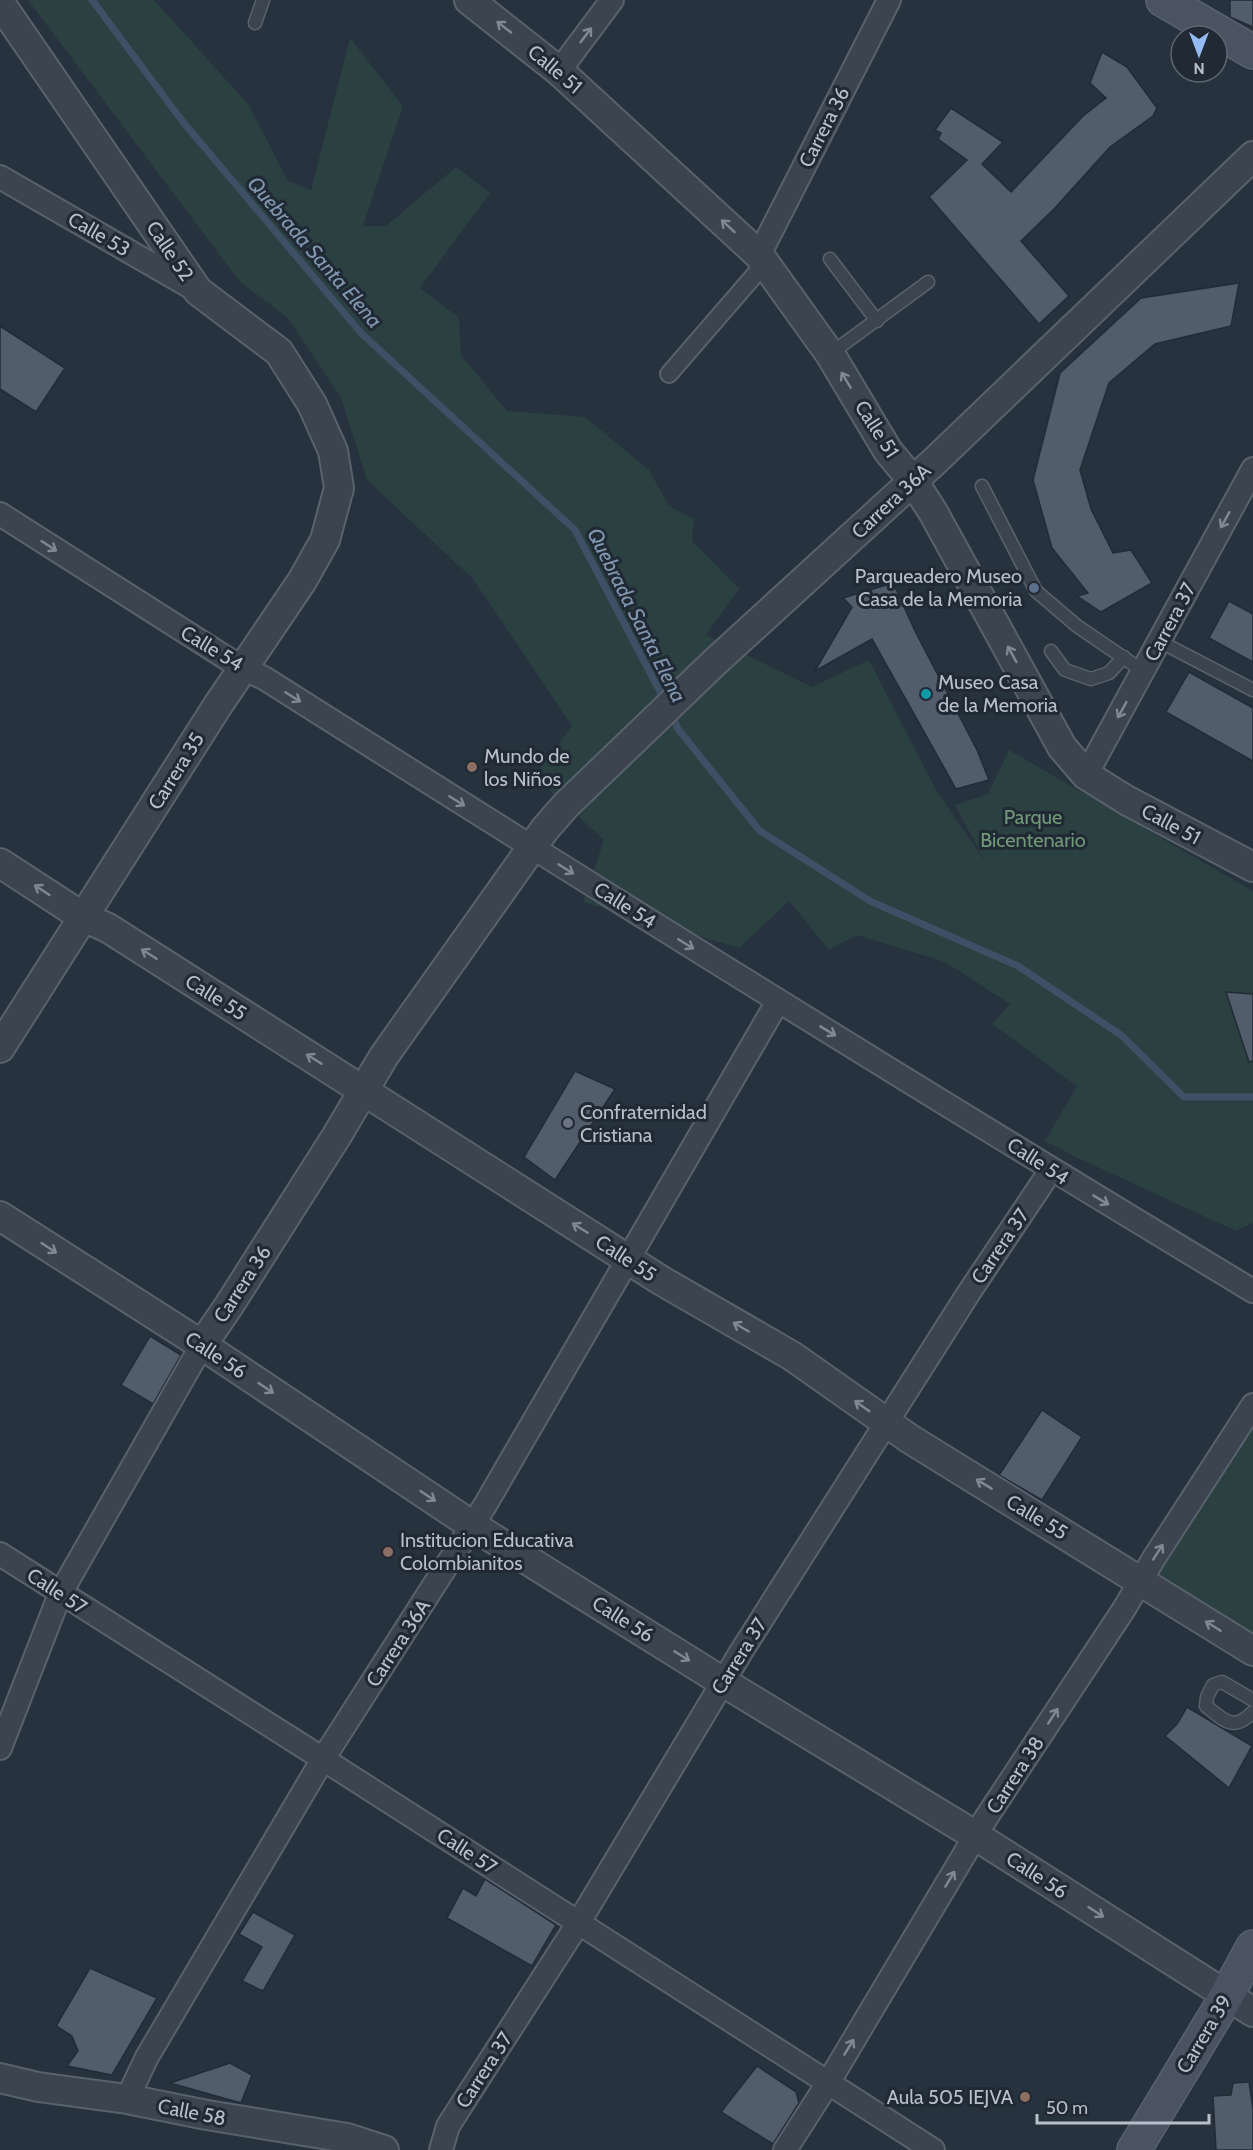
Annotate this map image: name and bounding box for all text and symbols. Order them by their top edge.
one-way arrow [496,21,512,34]
north arrow [1169,24,1229,84]
one-way arrow [579,28,592,44]
street label: Calle 51 [523,39,587,99]
text: N [1193,59,1205,78]
street label: Carrera 36 [794,83,854,171]
water label: Quebrada Santa Elena [242,171,388,333]
street label: Calle 53 [64,207,134,261]
street label: Calle 52 [141,216,199,286]
one-way arrow [721,219,736,233]
one-way arrow [840,372,852,389]
street label: Calle 51 [850,396,904,462]
street label: Carrera 36A [846,458,936,544]
one-way arrow [1219,511,1231,528]
water label: Quebrada Santa Elena [582,524,692,706]
one-way arrow [40,540,57,552]
place label: Parqueadero Museo Casa de la Memoria [855,564,1022,611]
street label: Carrera 37 [1139,579,1201,665]
marker: Parqueadero Museo Casa de la Memoria [1027,581,1041,595]
street label: Calle 54 [177,620,248,676]
one-way arrow [1006,646,1017,664]
place label: Museo Casa de la Memoria [938,670,1058,717]
marker: Museo Casa de la Memoria [919,687,933,701]
one-way arrow [284,691,301,703]
one-way arrow [1116,701,1128,718]
street label: Carrera 35 [143,728,209,814]
place label: Mundo de los Niños [484,744,570,791]
marker: Mundo de los Niños [465,760,479,774]
one-way arrow [449,794,466,807]
street label: Calle 51 [1137,799,1205,849]
park label: Parque Bicentenario [980,805,1086,852]
one-way arrow [557,863,574,875]
street label: Calle 54 [590,877,661,934]
one-way arrow [34,884,50,896]
one-way arrow [677,938,694,950]
one-way arrow [141,948,158,961]
street label: Calle 55 [181,969,251,1025]
one-way arrow [819,1026,836,1038]
one-way arrow [306,1052,323,1064]
place label: Confraternidad Cristiana [580,1100,707,1147]
marker: Confraternidad Cristiana [561,1116,575,1130]
street label: Calle 54 [1003,1132,1074,1190]
one-way arrow [1092,1194,1109,1206]
street label: Carrera 37 [966,1204,1034,1288]
one-way arrow [572,1222,589,1234]
street label: Calle 55 [591,1230,661,1286]
street label: Carrera 36 [208,1241,276,1327]
one-way arrow [40,1242,57,1254]
one-way arrow [733,1320,750,1332]
street label: Calle 56 [181,1326,251,1384]
one-way arrow [257,1382,274,1394]
one-way arrow [854,1400,870,1412]
one-way arrow [976,1478,993,1490]
street label: Calle 55 [1002,1489,1072,1545]
one-way arrow [420,1490,436,1502]
place label: Institucion Educativa Colombianitos [400,1528,574,1575]
one-way arrow [1153,1544,1165,1561]
marker: Institucion Educativa Colombianitos [381,1545,395,1559]
street label: Calle 57 [22,1563,92,1619]
street label: Calle 56 [588,1591,658,1647]
street label: Carrera 36A [361,1594,435,1691]
street label: Carrera 37 [706,1613,772,1699]
one-way arrow [1205,1619,1222,1631]
one-way arrow [673,1650,690,1662]
one-way arrow [1047,1709,1059,1725]
street label: Carrera 38 [981,1732,1049,1818]
street label: Calle 57 [432,1823,502,1879]
street label: Calle 56 [1002,1846,1072,1904]
one-way arrow [944,1871,956,1888]
one-way arrow [1087,1907,1104,1919]
street label: Carrera 39 [1171,1991,1237,2077]
street label: Carrera 37 [451,2028,517,2112]
one-way arrow [844,2039,856,2056]
place label: Aula 505 IEJVA [887,2085,1014,2109]
scale bar [1037,2087,1210,2125]
marker: Aula 505 IEJVA [1018,2090,1032,2104]
street label: Calle 58 [156,2094,228,2130]
text: 50 m [1046,2097,1088,2119]

